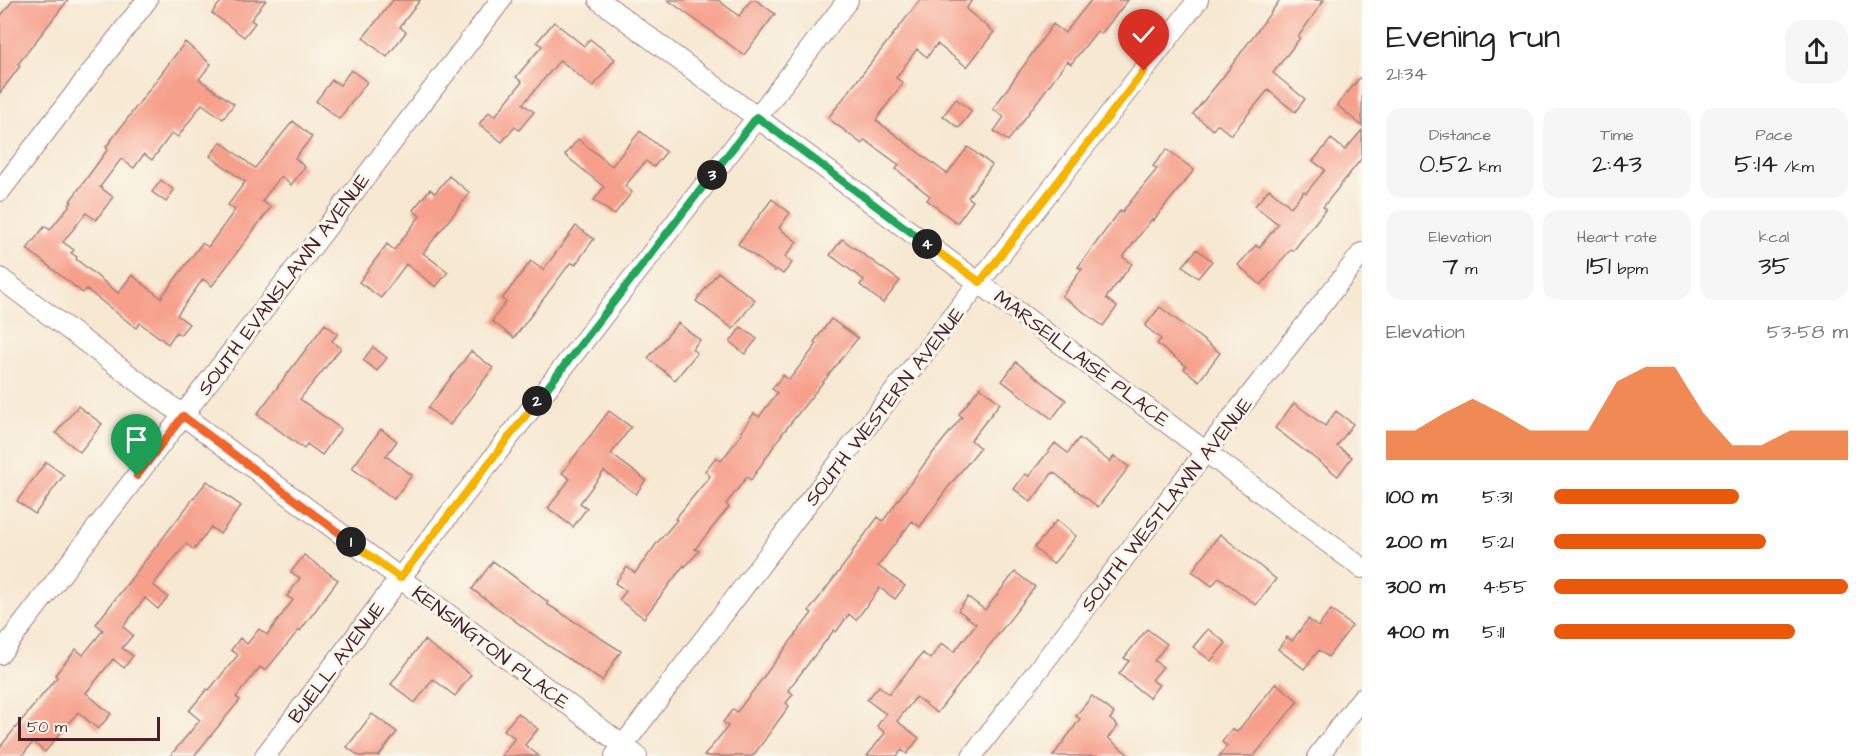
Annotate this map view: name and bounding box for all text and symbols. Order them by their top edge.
pin [1118,9,1169,71]
text: Evening run [1386,14,1560,60]
icon: check [1127,18,1160,51]
button: share [1785,20,1848,83]
text: 21:34 [1386,60,1427,88]
text: Distance [1429,124,1491,146]
text: Time [1600,124,1634,146]
text: Pace [1755,124,1793,146]
text: 0.52 [1419,146,1472,182]
text: 2:43 [1592,146,1642,182]
text: 5:14 [1734,146,1778,182]
text: km [1472,156,1501,178]
text: /km [1778,156,1814,178]
pin: 3 [697,160,727,190]
text: 3 [708,164,716,186]
street label: SOUTH EVANSLAWN AVENUE [191,168,377,401]
text: Elevation [1429,226,1491,248]
text: Heart rate [1577,226,1657,248]
text: kcal [1759,226,1789,248]
pin: 4 [912,229,942,259]
text: 4 [922,233,932,255]
text: 7 [1443,248,1459,284]
text: 151 [1586,248,1611,284]
text: 35 [1758,248,1790,284]
text: m [1459,258,1477,280]
text: bpm [1611,258,1648,280]
street label: MARSEILLAISE PLACE [988,284,1175,434]
street label: SOUTH WESTERN AVENUE [798,301,971,512]
text: Elevation [1386,318,1465,346]
text: 53–58 m [1767,318,1848,346]
pin: 2 [522,386,552,416]
text: 2 [532,390,542,412]
street label: SOUTH WESTLAWN AVENUE [1074,392,1259,618]
pin [111,414,162,476]
icon: arrive [120,423,153,456]
text: 100 m [1386,483,1437,511]
text: 5:31 [1482,483,1512,511]
pin: 1 [336,527,366,557]
text: 200 m [1386,528,1446,556]
text: 5:21 [1482,528,1514,556]
text: 1 [350,531,352,553]
text: 300 m [1386,573,1445,601]
text: 4:55 [1482,573,1527,601]
street label: KENSINGTON PLACE [406,579,575,716]
street label: BUELL AVENUE [282,596,392,729]
text: 400 m [1386,618,1448,646]
text: 5:11 [1482,618,1505,646]
scale bar [18,714,160,742]
text: 50 m [27,716,67,738]

